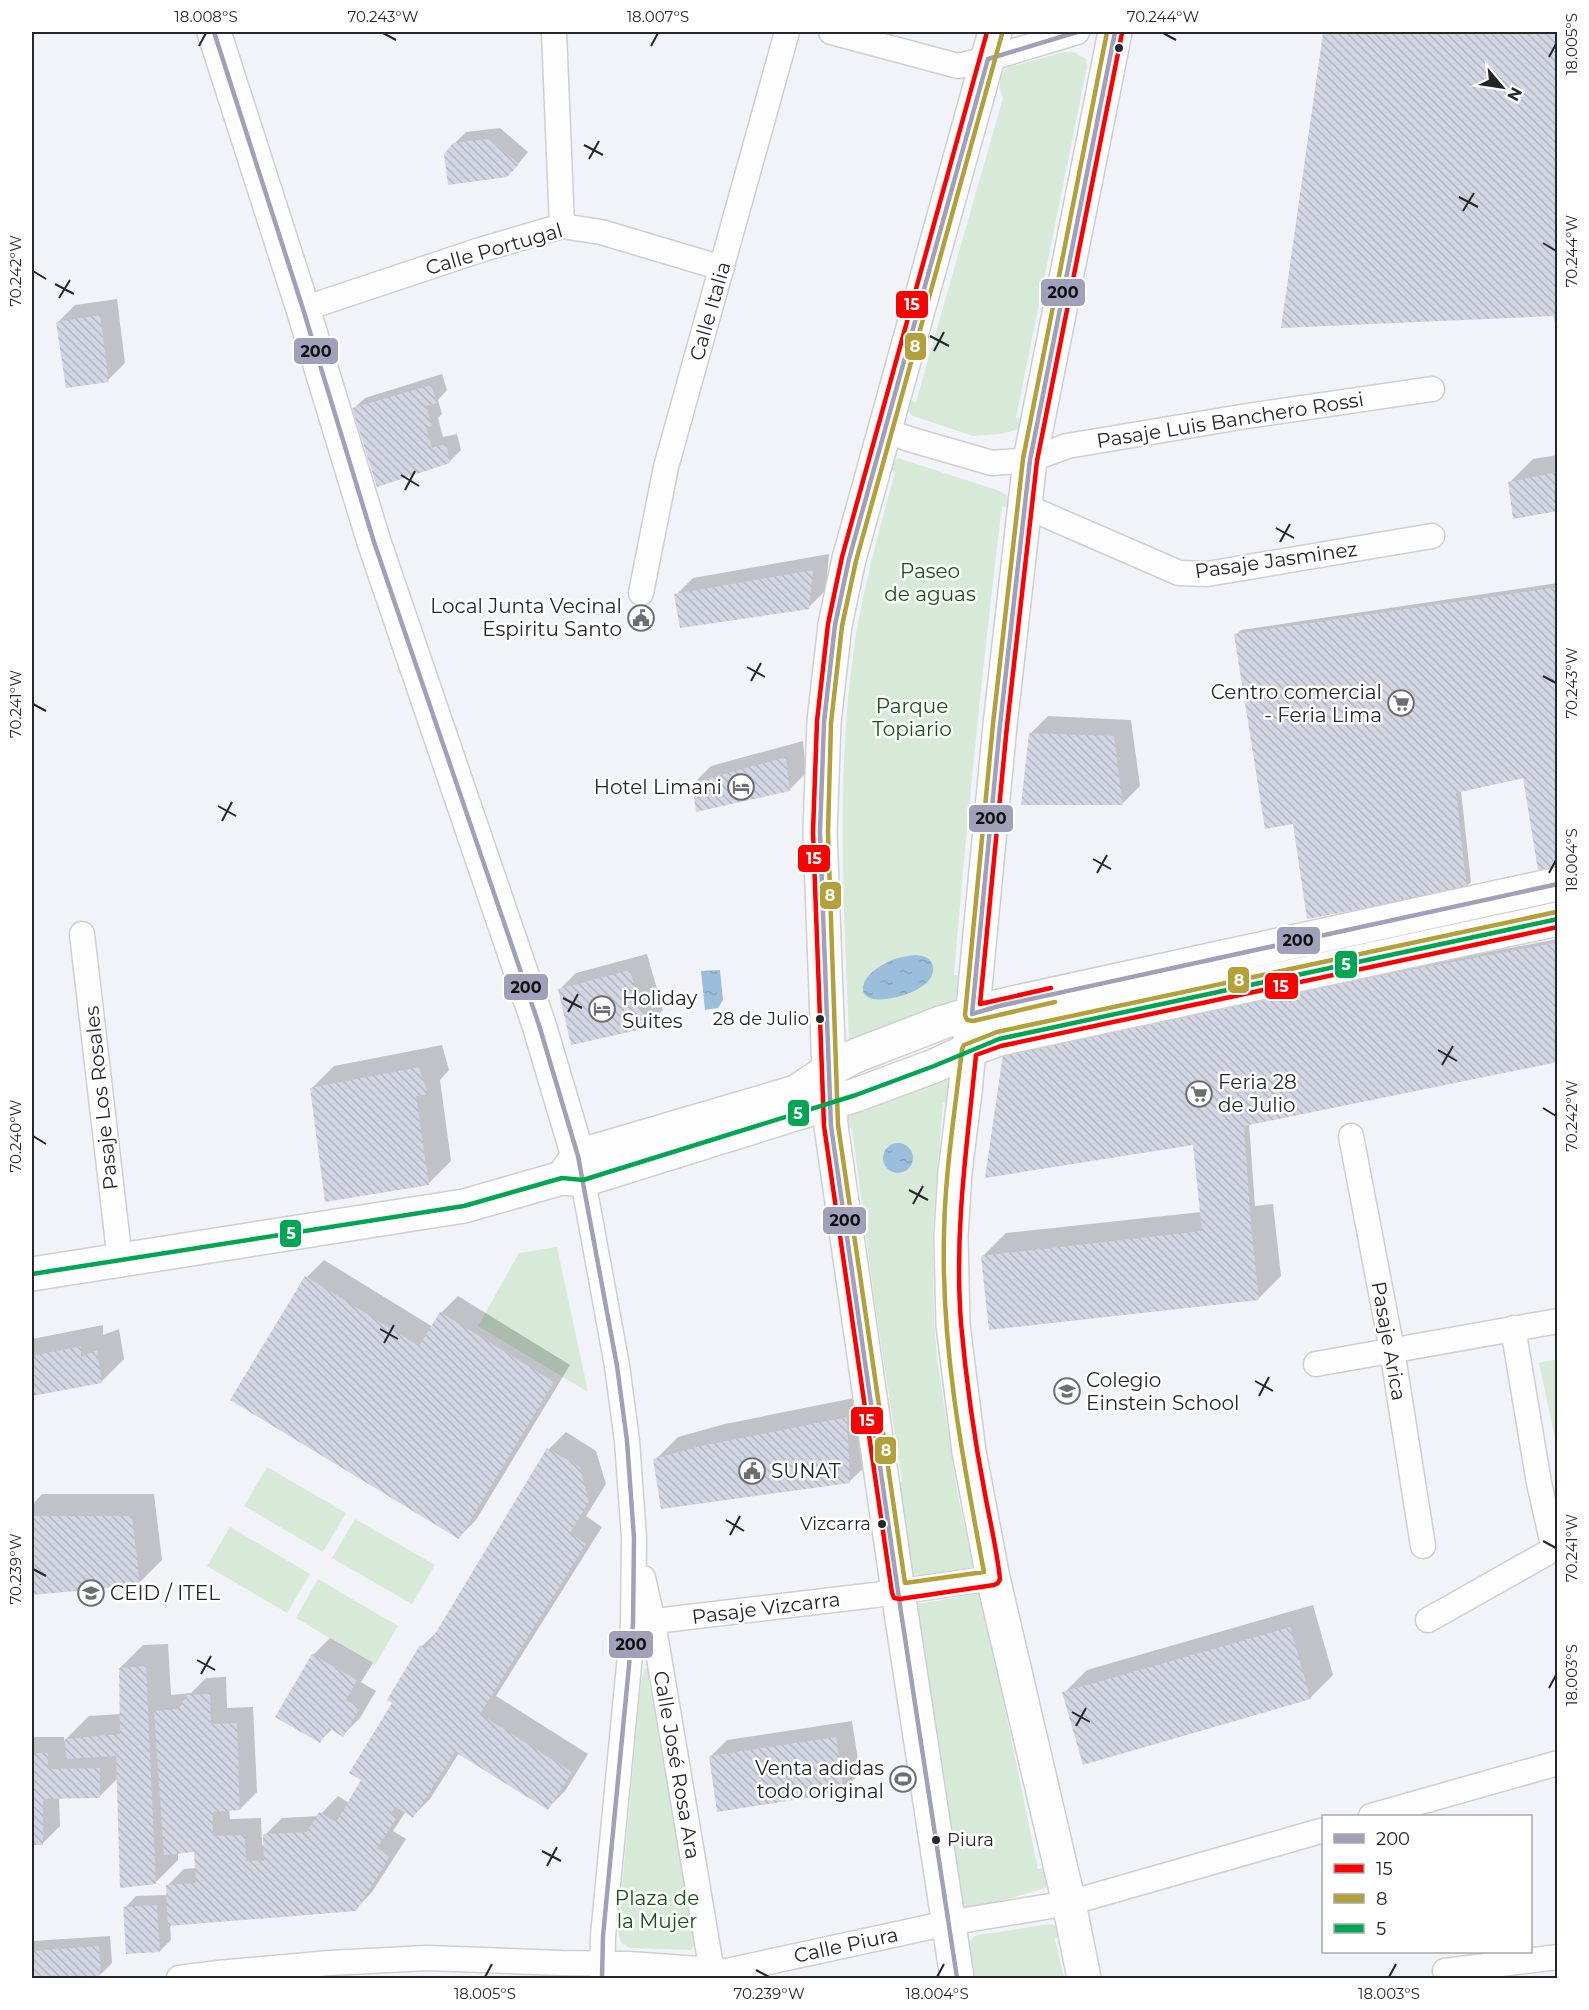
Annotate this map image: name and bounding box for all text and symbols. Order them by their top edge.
text: 18.008°S [174,7,238,26]
text: 70.243°W [347,7,419,26]
text: 18.007°S [627,7,689,26]
text: 70.244°W [1127,7,1200,26]
text: 18.005°S [1562,13,1581,75]
unlabelled marker [1113,42,1125,54]
north arrow [1472,57,1532,117]
text: N [1503,84,1526,104]
text: 70.244°W [1562,214,1581,287]
street label: Calle Portugal [423,218,565,280]
text: 70.242°W [6,235,25,307]
street label: Calle Italia [684,259,736,363]
line badge: 200 [1040,278,1086,307]
text: 200 [1047,283,1079,302]
line badge: 15 [895,290,929,319]
text: 15 [904,295,920,314]
line badge: 8 [904,332,927,361]
line badge: 200 [293,337,339,365]
text: 8 [910,337,920,356]
text: 200 [300,342,332,361]
street label: Pasaje Luis Banchero Rossi [1095,387,1365,453]
street label: Pasaje Jasminez [1193,537,1359,583]
park label: Paseo de aguas [884,559,976,606]
place label: Local Junta Vecinal Espiritu Santo [430,594,622,641]
public building icon: Local Junta Vecinal Espiritu Santo [626,603,656,633]
text: 70.243°W [1562,647,1581,719]
text: 70.241°W [6,670,25,738]
place label: Centro comercial - Feria Lima [1211,680,1382,727]
supermarket icon: Centro comercial - Feria Lima [1386,688,1416,718]
park label: Parque Topiario [872,694,952,741]
hotel icon: Hotel Limani [726,772,756,802]
place label: Hotel Limani [594,775,722,799]
line badge: 200 [968,804,1014,833]
text: 200 [975,809,1007,828]
text: 18.004°S [1562,828,1581,892]
line badge: 15 [797,844,831,873]
text: 15 [806,849,822,868]
line badge: 8 [819,881,842,910]
text: 8 [825,886,835,905]
line badge: 200 [1276,926,1321,955]
text: 200 [1282,931,1314,950]
line badge: 5 [1334,950,1358,979]
text: 5 [1341,955,1351,974]
line badge: 8 [1227,966,1250,994]
text: 8 [1234,971,1244,990]
line badge: 15 [1264,972,1299,1000]
line badge: 200 [503,973,549,1001]
text: 15 [1273,977,1289,996]
text: 200 [510,978,542,997]
place label: Holiday Suites [622,986,698,1033]
hotel icon: Holiday Suites [587,994,617,1024]
street label: Pasaje Los Rosales [79,1004,123,1191]
place label: 28 de Julio [713,1008,809,1030]
marker: 28 de Julio [814,1013,826,1025]
place label: Feria 28 de Julio [1218,1070,1297,1117]
supermarket icon: Feria 28 de Julio [1184,1079,1214,1109]
text: 70.242°W [1562,1080,1581,1152]
text: 70.240°W [6,1099,25,1173]
line badge: 5 [787,1099,810,1127]
text: 5 [793,1104,803,1123]
line badge: 200 [822,1206,867,1235]
text: 200 [829,1211,861,1230]
line badge: 5 [279,1219,302,1248]
text: 5 [286,1224,296,1243]
street label: Pasaje Arica [1367,1279,1411,1403]
place label: Colegio Einstein School [1086,1368,1239,1415]
school or university icon: Colegio Einstein School [1052,1376,1082,1406]
line badge: 15 [850,1406,884,1435]
text: 15 [859,1411,875,1430]
line badge: 8 [874,1436,897,1465]
text: 8 [881,1441,891,1460]
public building icon: SUNAT [737,1456,767,1486]
place label: SUNAT [771,1459,841,1483]
place label: Vizcarra [800,1513,871,1535]
text: 70.241°W [1562,1514,1581,1582]
marker: Vizcarra [876,1518,888,1530]
text: 70.239°W [6,1533,25,1605]
school or university icon: CEID / ITEL [76,1578,106,1608]
place label: CEID / ITEL [110,1581,220,1605]
street label: Pasaje Vizcarra [690,1587,842,1629]
line badge: 200 [608,1630,654,1659]
text: 200 [615,1635,647,1654]
text: 18.003°S [1562,1644,1581,1706]
street label: Calle José Rosa Ara [649,1669,705,1861]
place label: Venta adidas todo original [755,1756,884,1803]
sports icon: Venta adidas todo original [888,1764,918,1794]
legend [1322,1815,1532,1953]
text: 200 [1376,1828,1410,1850]
place label: Piura [947,1829,994,1851]
marker: Piura [930,1834,942,1846]
text: 15 [1376,1858,1393,1880]
park label: Plaza de la Mujer [615,1886,699,1933]
text: 8 [1376,1888,1387,1910]
text: 5 [1376,1918,1386,1940]
street label: Calle Piura [792,1922,900,1968]
text: 18.005°S [454,1984,516,2003]
text: 70.239°W [733,1984,805,2003]
text: 18.004°S [905,1984,969,2003]
text: 18.003°S [1358,1984,1420,2003]

